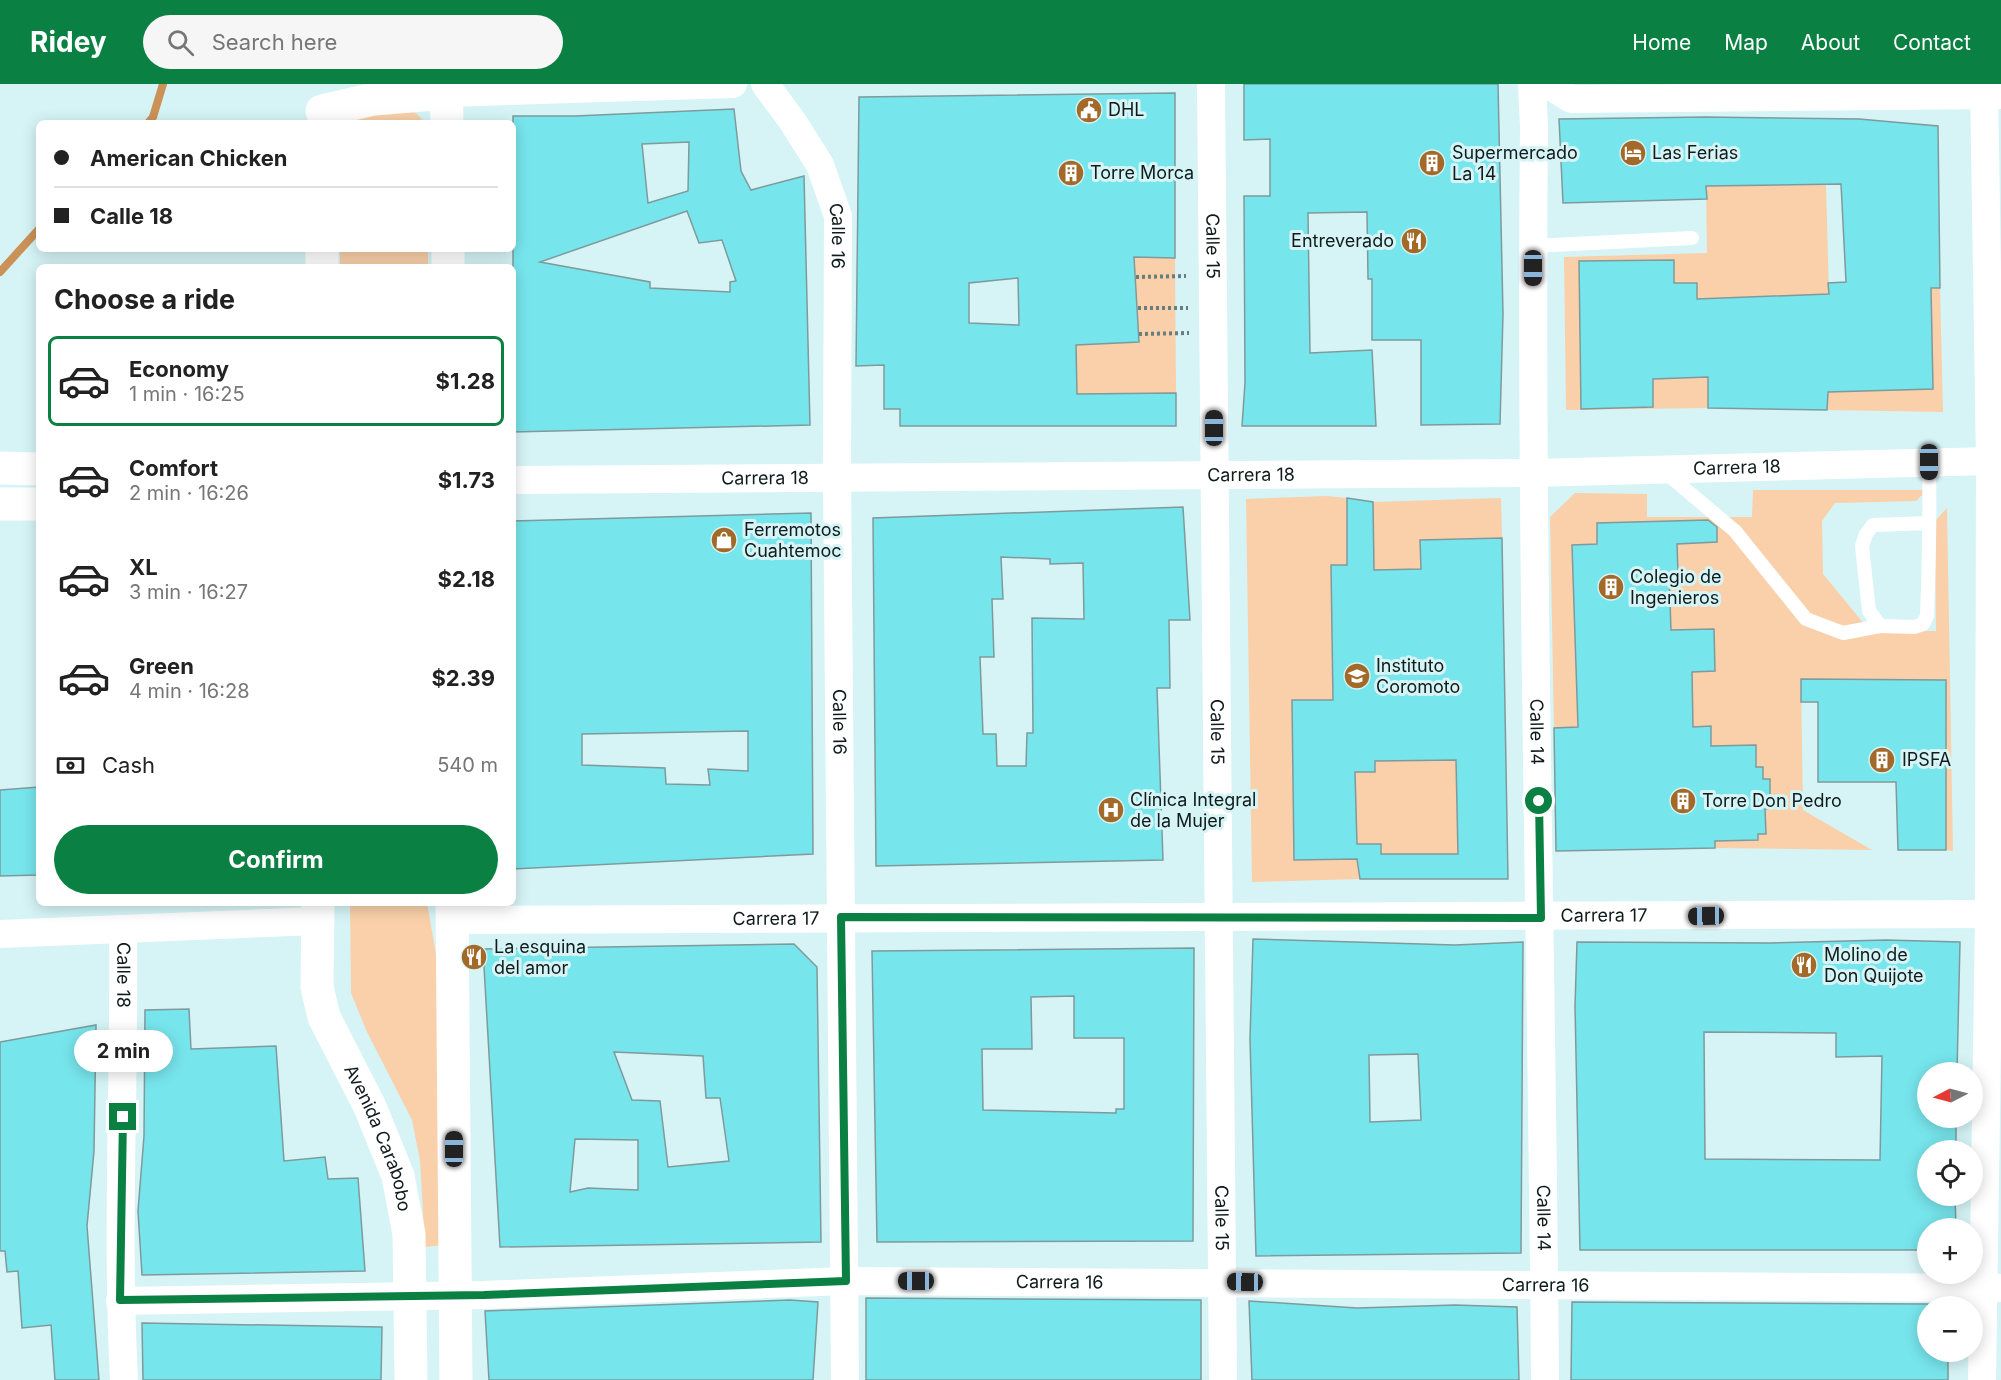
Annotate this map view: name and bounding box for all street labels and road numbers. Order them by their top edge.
street label: Calle 16 [824,200,849,269]
street label: Calle 15 [1202,213,1224,279]
street label: Carrera 18 [1693,455,1781,479]
street label: Carrera 18 [1207,464,1295,485]
street label: Carrera 18 [721,467,809,489]
street label: Calle 16 [829,689,850,755]
street label: Calle 15 [1207,699,1228,765]
street label: Calle 14 [1526,699,1548,765]
street label: Carrera 17 [1561,904,1647,926]
street label: Carrera 17 [733,908,819,929]
street label: Calle 18 [113,942,134,1008]
street label: Avenida Carabobo [340,1061,415,1213]
street label: Calle 14 [1533,1184,1555,1251]
street label: Calle 15 [1211,1185,1233,1251]
street label: Carrera 16 [1016,1271,1104,1293]
street label: Carrera 16 [1502,1274,1590,1296]

